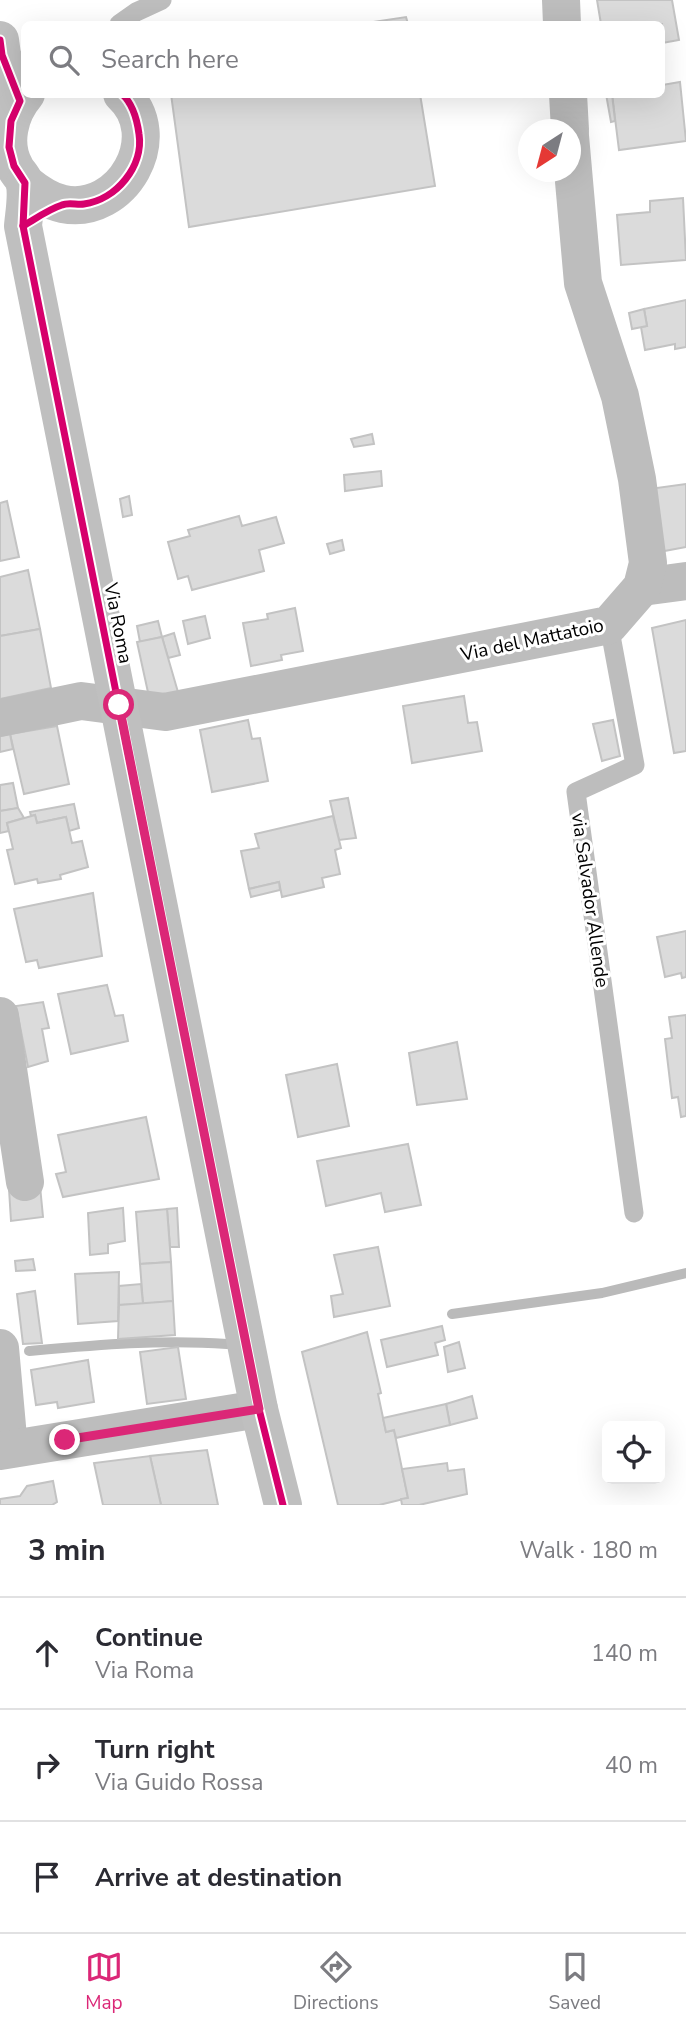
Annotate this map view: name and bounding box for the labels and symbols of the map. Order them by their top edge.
north arrow [518,119,581,182]
street label: Via Roma [97,580,139,666]
street label: Via del Mattatoio [457,612,606,668]
route start [103,689,134,720]
street label: via Salvador Allende [565,811,615,989]
route end [49,1424,80,1455]

